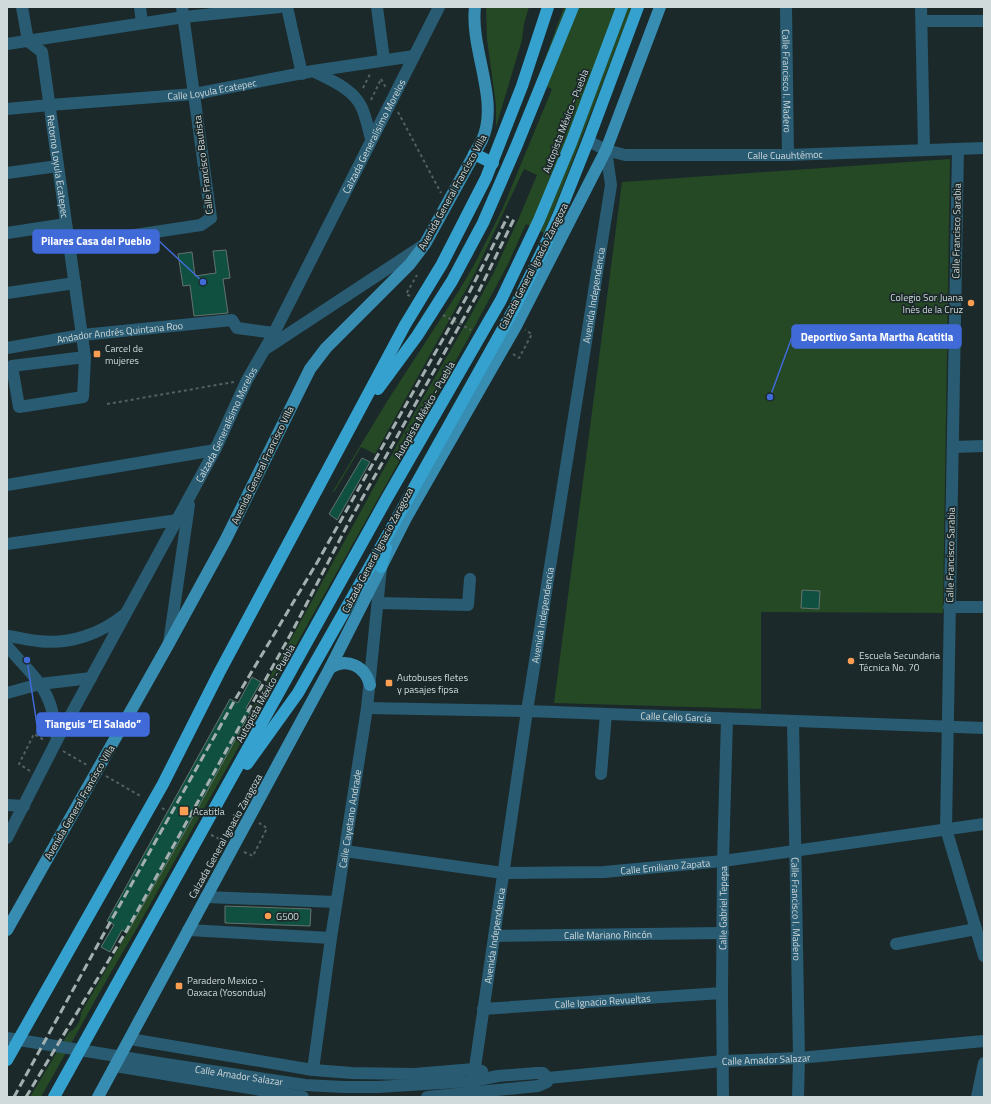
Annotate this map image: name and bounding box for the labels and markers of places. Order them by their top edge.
callout: Pilares Casa del Pueblo [33,230,159,253]
place label: Colegio Sor Juana Inés de la Cruz [890,290,963,317]
marker: Colegio Sor Juana Inés de la Cruz [966,298,976,308]
callout: Deportivo Santa Martha Acatitla [792,325,961,348]
place label: Carcel de mujeres [105,341,143,368]
marker: Carcel de mujeres [92,349,102,359]
place label: Escuela Secundaria Técnica No. 70 [859,648,940,675]
marker: Escuela Secundaria Técnica No. 70 [846,656,856,666]
place label: Autobuses fletes y pasajes fipsa [397,670,468,697]
marker: Autobuses fletes y pasajes fipsa [384,678,394,688]
callout: Tianguis “El Salado” [37,713,149,736]
place label: Acatitla [193,804,225,819]
marker: Acatitla [178,805,190,817]
place label: G500 [276,909,299,924]
marker: G500 [263,911,273,921]
place label: Paradero Mexico - Oaxaca (Yosondua) [187,973,266,1000]
marker: Paradero Mexico - Oaxaca (Yosondua) [174,981,184,991]

